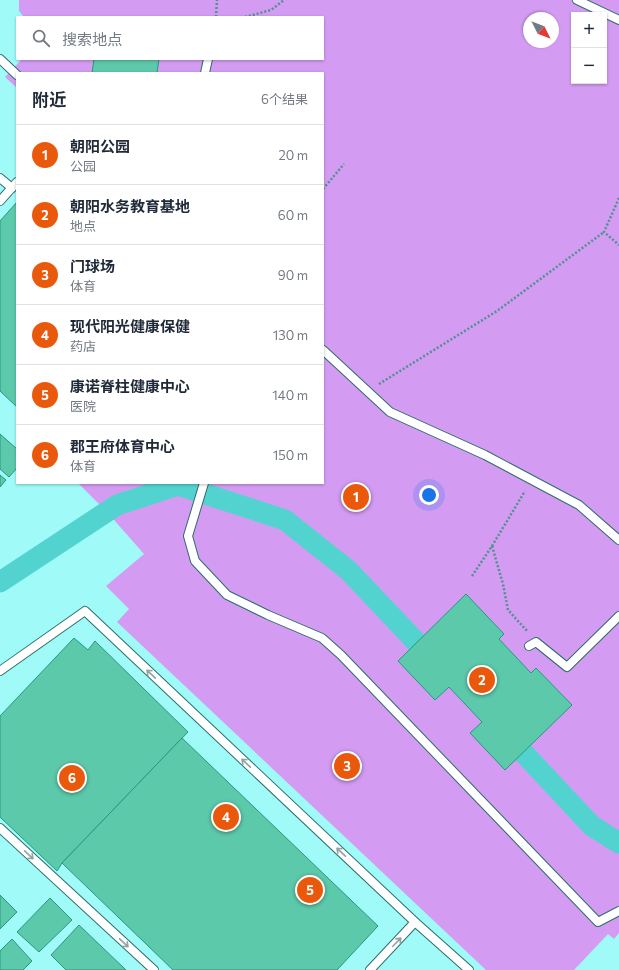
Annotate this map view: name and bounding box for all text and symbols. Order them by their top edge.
north arrow [523,12,559,48]
map controls [571,12,607,84]
button: + [571,12,607,48]
search box [16,16,324,60]
icon: search [30,27,52,49]
text: 搜索地点 [62,30,122,48]
button: − [571,48,607,84]
text: 附近 [32,89,66,110]
text: 6个结果 [261,91,308,107]
text: 朝阳公园 [70,137,130,155]
text: 1 [42,147,48,163]
text: 20 m [279,147,308,163]
text: 公园 [70,158,96,174]
text: 朝阳水务教育基地 [70,197,190,215]
text: 2 [41,207,49,223]
text: 60 m [278,207,308,223]
text: 地点 [70,218,96,234]
text: 门球场 [70,257,115,275]
text: 3 [41,267,49,283]
text: 90 m [278,267,308,283]
text: 体育 [70,278,96,294]
text: 现代阳光健康保健 [70,317,190,335]
text: 4 [41,327,49,343]
text: 130 m [273,327,308,343]
text: 药店 [70,338,96,354]
text: 康诺脊柱健康中心 [70,377,190,395]
text: 5 [41,387,49,403]
text: 140 m [272,387,308,403]
text: 医院 [70,398,96,414]
text: 郡王府体育中心 [70,437,175,455]
text: 6 [41,447,49,463]
text: 150 m [273,447,308,463]
text: 体育 [70,458,96,474]
pin: 1 [343,482,369,512]
your location [419,485,439,505]
pin: 2 [469,665,495,695]
one-way arrow [146,669,156,678]
pin: 3 [334,751,360,781]
one-way arrow [241,758,251,767]
pin: 6 [59,763,85,793]
pin: 4 [213,802,239,832]
one-way arrow [336,847,346,856]
one-way arrow [24,850,34,859]
pin: 5 [297,875,323,905]
one-way arrow [392,937,401,947]
one-way arrow [119,938,130,947]

